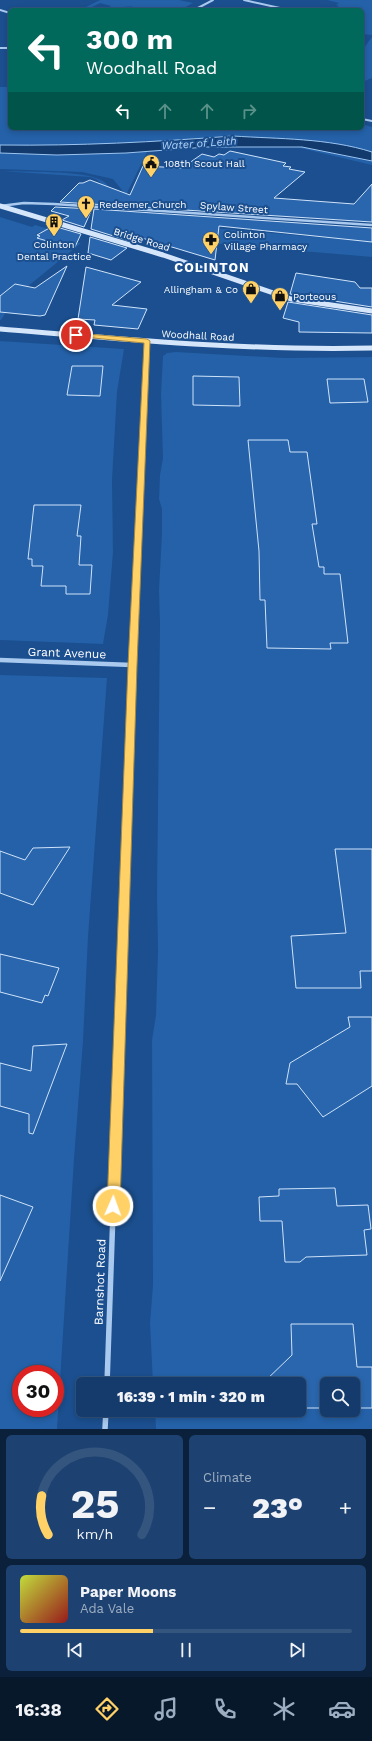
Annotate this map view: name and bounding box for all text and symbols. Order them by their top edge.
text: 300 m [86,23,173,56]
icon: left [20,24,72,76]
text: Woodhall Road [86,57,217,78]
icon: left [112,100,134,122]
icon: ahead [154,100,176,122]
icon: ahead [196,100,218,122]
icon: right [238,100,260,122]
water label: Water of Leith [161,134,237,153]
public building icon: 108th Scout Hall [141,153,161,178]
place label: 108th Scout Hall [164,158,245,169]
church icon: Redeemer Church [76,194,96,219]
place label: Redeemer Church [99,199,187,210]
street label: Spylaw Street [200,200,269,215]
building icon: Colinton Dental Practice [44,212,64,237]
street label: Bridge Road [112,226,171,253]
place label: Colinton Village Pharmacy [224,229,308,252]
pharmacy icon: Colinton Village Pharmacy [201,230,221,255]
place label: Colinton Dental Practice [17,239,92,262]
district label: COLINTON [174,260,250,275]
shop icon: Allingham & Co [241,279,261,304]
place label: Allingham & Co [164,284,238,295]
shop icon: Porteous [270,286,290,311]
place label: Porteous [293,291,336,302]
pin [59,318,93,352]
icon: arrive [65,324,87,346]
street label: Woodhall Road [161,328,235,343]
street label: Grant Avenue [27,645,107,661]
position arrow [92,1185,134,1227]
street label: Barnshot Road [91,1239,109,1325]
speed limit sign: 30 [12,1365,64,1417]
map controls [320,1377,360,1417]
button: search [320,1377,360,1417]
text: 16:39 · 1 min · 320 m [117,1388,265,1406]
text: Climate [203,1470,252,1485]
text: 25 [70,1479,119,1528]
text: 23° [252,1490,303,1525]
text: − [203,1495,216,1520]
text: + [339,1495,352,1520]
text: km/h [76,1526,113,1542]
text: Paper Moons [80,1583,176,1601]
text: Ada Vale [80,1601,134,1616]
icon: previous [64,1639,86,1661]
icon: pause [175,1639,197,1661]
icon: next [286,1639,308,1661]
icon: directions [93,1695,121,1723]
icon: music [152,1695,180,1723]
icon: phone [211,1695,239,1723]
icon: climate [270,1695,298,1723]
icon: car [328,1695,356,1723]
text: 16:38 [15,1699,62,1720]

